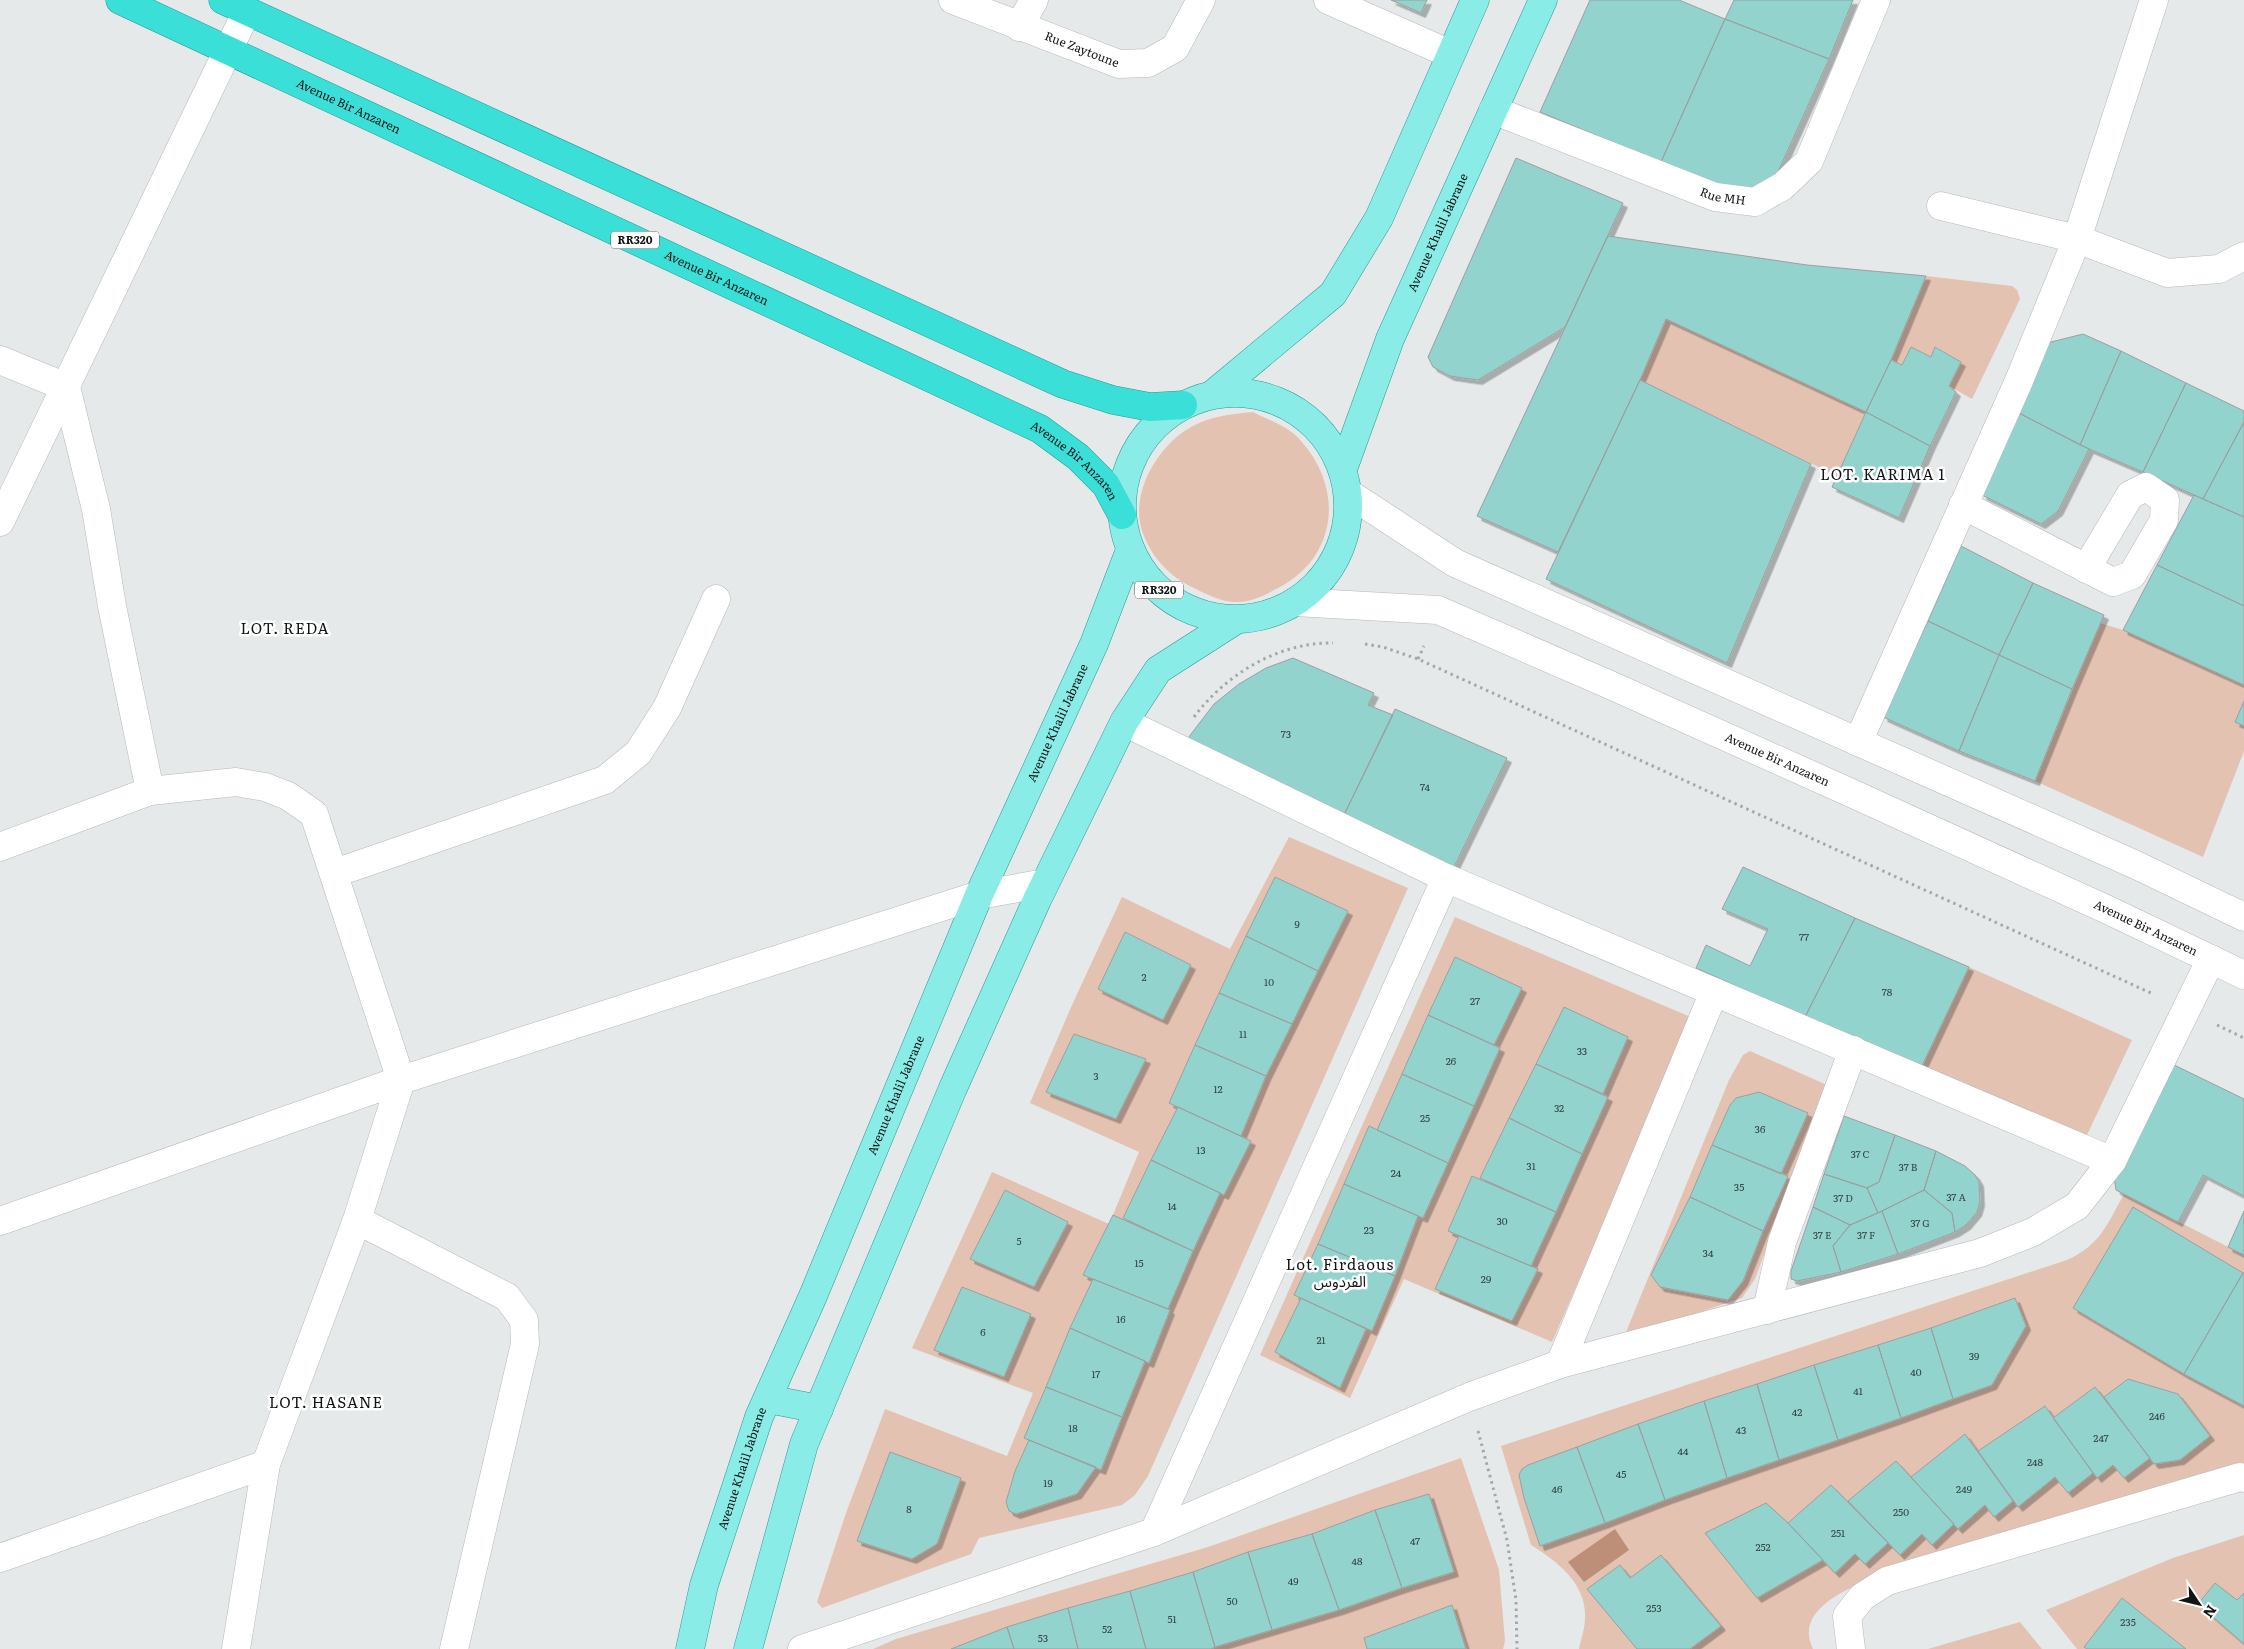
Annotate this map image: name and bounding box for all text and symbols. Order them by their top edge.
street label: Rue Zaytoune [1042,26,1122,71]
street label: Avenue Bir Anzaren [294,74,404,138]
street label: Avenue Khalil Jabrane [1403,170,1472,294]
street label: Rue MH [1697,182,1747,209]
road number: RR320 [611,232,659,248]
street label: Avenue Bir Anzaren [662,245,772,309]
street label: Avenue Bir Anzaren [1028,416,1123,503]
district label: LOT. KARIMA 1 [1820,462,1946,485]
road number: RR320 [1135,582,1183,598]
district label: LOT. REDA [240,616,330,639]
street label: Avenue Khalil Jabrane [1022,661,1092,785]
house number: 73 [1281,726,1291,741]
street label: Avenue Bir Anzaren [1722,728,1833,790]
house number: 74 [1420,779,1430,794]
street label: Avenue Bir Anzaren [2091,895,2201,960]
house number: 9 [1294,916,1300,931]
house number: 77 [1799,929,1809,944]
house number: 2 [1141,969,1147,984]
house number: 10 [1264,974,1274,989]
house number: 78 [1882,984,1893,999]
house number: 27 [1470,993,1480,1008]
house number: 11 [1239,1026,1247,1041]
street label: Avenue Khalil Jabrane [862,1032,928,1158]
house number: 33 [1577,1043,1587,1058]
house number: 26 [1446,1053,1457,1068]
house number: 3 [1093,1068,1099,1083]
house number: 12 [1213,1081,1223,1096]
house number: 32 [1554,1100,1564,1115]
house number: 25 [1420,1110,1430,1125]
house number: 36 [1755,1121,1766,1136]
house number: 13 [1196,1142,1206,1157]
house number: 37 C [1850,1146,1870,1161]
house number: 31 [1526,1158,1536,1173]
house number: 37 B [1899,1159,1918,1174]
house number: 24 [1391,1165,1402,1180]
house number: 35 [1734,1179,1744,1194]
house number: 37 A [1946,1189,1966,1204]
house number: 37 D [1833,1190,1853,1205]
house number: 14 [1167,1198,1177,1213]
house number: 30 [1496,1213,1508,1228]
house number: 37 G [1910,1215,1930,1230]
house number: 23 [1364,1222,1374,1237]
house number: 37 E [1813,1227,1831,1242]
house number: 37 F [1857,1227,1875,1242]
house number: 5 [1016,1233,1022,1248]
house number: 34 [1703,1245,1714,1260]
district label: Lot. Firdaous الفردوس [1286,1252,1394,1292]
house number: 15 [1134,1255,1144,1270]
house number: 29 [1481,1271,1491,1286]
house number: 16 [1116,1311,1126,1326]
house number: 6 [980,1324,986,1339]
house number: 21 [1316,1332,1326,1347]
house number: 39 [1969,1348,1979,1363]
house number: 40 [1910,1364,1922,1379]
house number: 17 [1092,1366,1100,1381]
house number: 41 [1853,1383,1863,1398]
district label: LOT. HASANE [269,1390,383,1413]
street label: Avenue Khalil Jabrane [713,1404,770,1532]
house number: 42 [1792,1404,1802,1419]
house number: 246 [2149,1408,2166,1423]
house number: 18 [1068,1420,1078,1435]
house number: 43 [1736,1422,1746,1437]
house number: 247 [2093,1430,2109,1445]
house number: 44 [1677,1443,1689,1458]
house number: 248 [2027,1454,2044,1469]
house number: 45 [1616,1466,1626,1481]
house number: 19 [1043,1475,1053,1490]
house number: 46 [1552,1481,1563,1496]
house number: 249 [1956,1481,1972,1496]
house number: 8 [906,1501,912,1516]
house number: 250 [1893,1504,1909,1519]
house number: 251 [1831,1525,1845,1540]
house number: 47 [1410,1533,1420,1548]
house number: 252 [1755,1539,1771,1554]
house number: 48 [1351,1553,1363,1568]
house number: 49 [1288,1573,1298,1588]
north arrow [2174,1579,2224,1629]
house number: 50 [1227,1593,1238,1608]
house number: 253 [1646,1600,1662,1615]
text: N [2199,1601,2222,1623]
house number: 51 [1167,1611,1177,1626]
house number: 235 [2120,1614,2136,1629]
house number: 52 [1102,1621,1112,1636]
house number: 53 [1038,1630,1048,1645]

